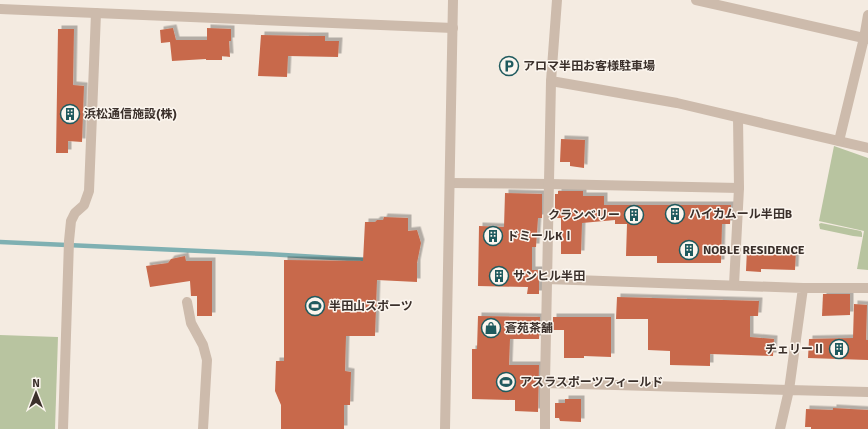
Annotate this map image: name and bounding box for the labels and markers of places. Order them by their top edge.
parking icon: アロマ半田お客様駐車場 [498,55,520,77]
place label: アロマ半田お客様駐車場 [523,59,655,74]
building icon: 浜松通信施設(株) [59,103,81,125]
place label: 浜松通信施設(株) [84,107,177,122]
building icon: ハイカムール半田B [664,203,686,225]
building icon: クランベリー [623,204,645,226]
place label: ハイカムール半田B [689,207,792,222]
place label: クランベリー [548,208,620,223]
building icon: ドミールKⅠ [482,225,504,247]
place label: ドミールKⅠ [507,229,574,244]
building icon: NOBLE RESIDENCE [678,239,700,261]
place label: NOBLE RESIDENCE [703,243,805,258]
building icon: サンヒル半田 [488,265,510,287]
place label: サンヒル半田 [513,269,585,284]
sports icon: 半田山スポーツ [304,295,326,317]
place label: 半田山スポーツ [329,299,413,314]
shop icon: 蒼苑茶舗 [480,317,502,339]
place label: 蒼苑茶舗 [505,321,553,336]
building icon: チェリーⅡ [828,338,850,360]
place label: チェリーⅡ [765,342,825,357]
sports icon: アスラスポーツフィールド [495,371,517,393]
place label: アスラスポーツフィールド [520,375,663,390]

